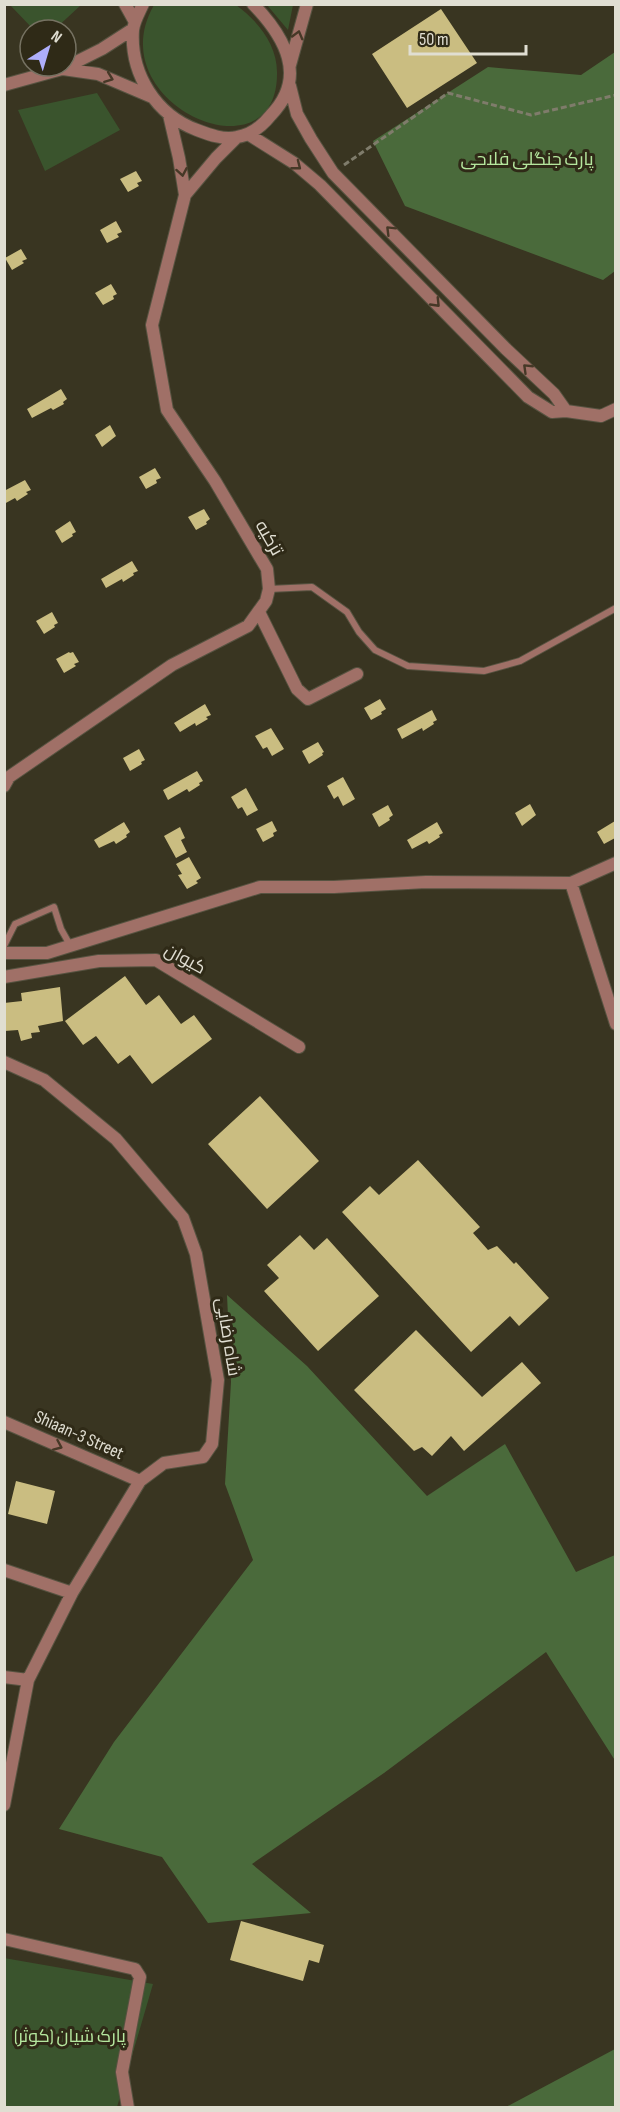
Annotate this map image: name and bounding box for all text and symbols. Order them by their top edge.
north arrow [18,18,78,78]
scale bar [410,18,526,56]
text: N [47,27,65,47]
text: 50 m [419,29,449,50]
one-way arrow [291,30,304,40]
one-way arrow [103,71,114,84]
park label: پارک جنگلی فلاحی [460,149,594,171]
one-way arrow [290,159,301,170]
one-way arrow [175,167,187,176]
one-way arrow [386,226,397,237]
one-way arrow [429,296,440,306]
one-way arrow [523,364,533,375]
street label: تزکیه [251,517,287,560]
street label: کیوان [161,939,209,979]
street label: شاه رضایی [211,1296,245,1378]
street label: Shiaan-3 Street [31,1406,127,1464]
one-way arrow [52,1438,63,1450]
park label: پارک شیان (کوثر) [14,2026,126,2048]

